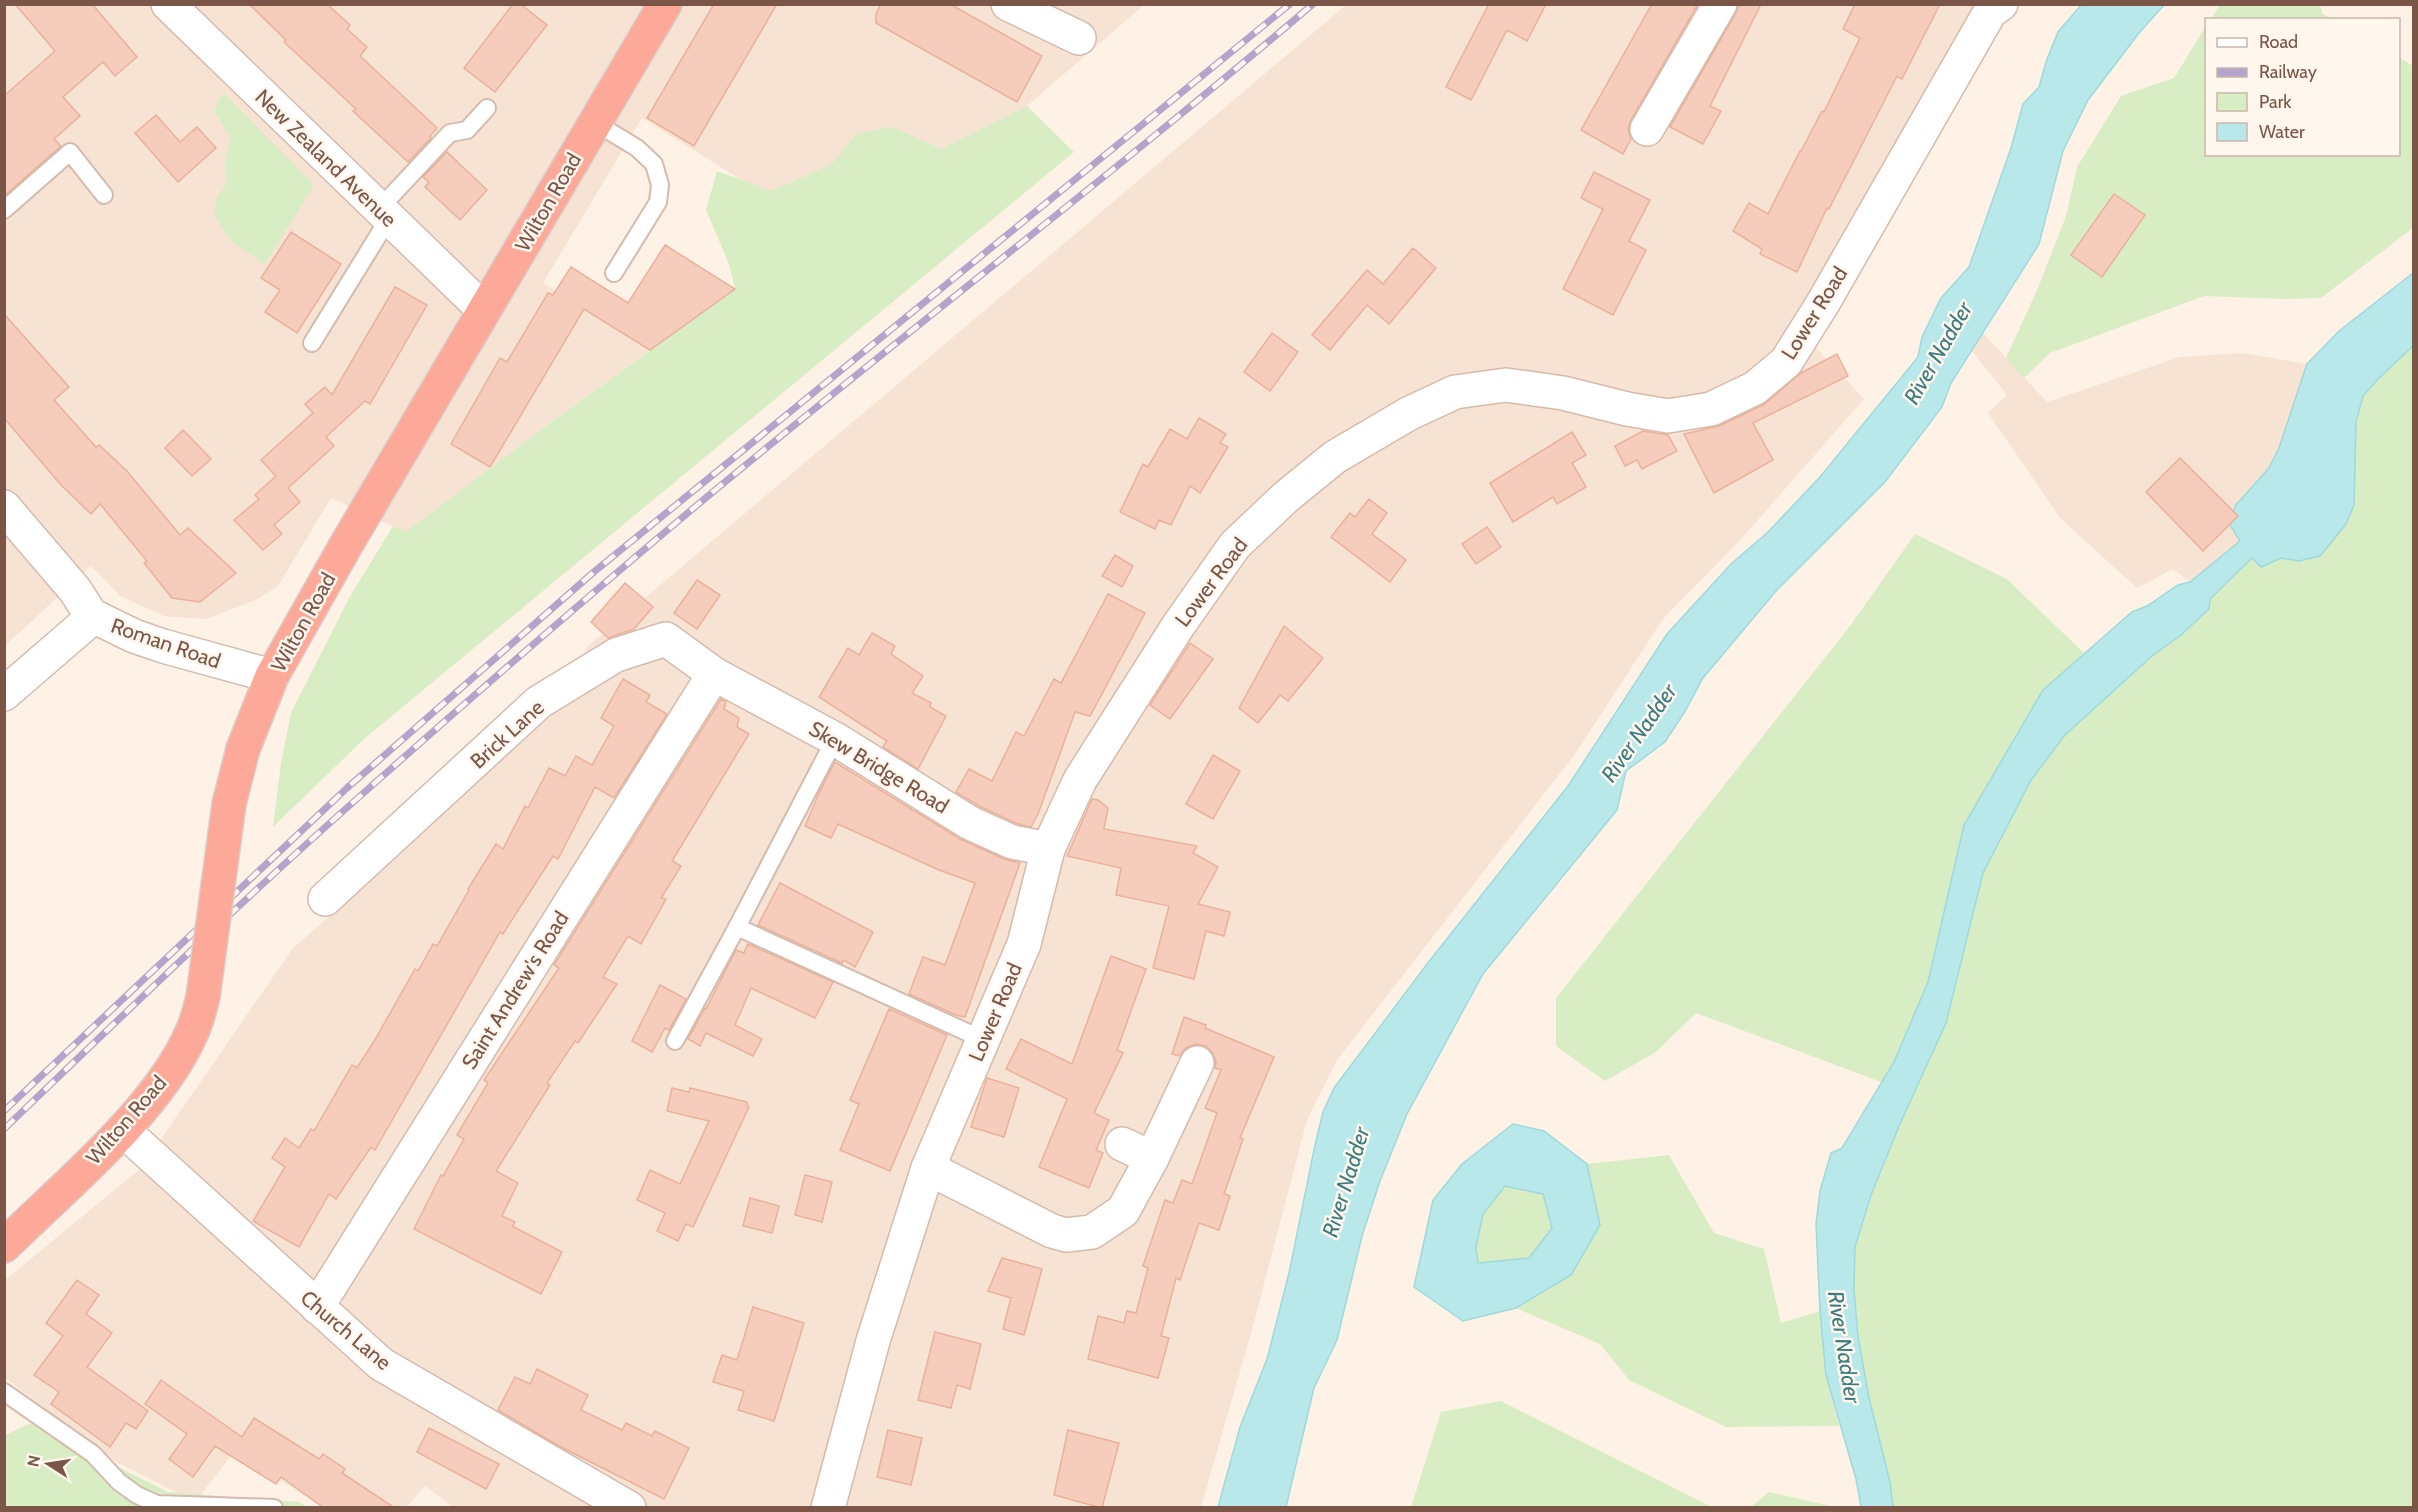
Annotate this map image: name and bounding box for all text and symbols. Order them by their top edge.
legend [2205,18,2400,156]
text: Road [2259,31,2298,53]
text: Railway [2259,61,2317,83]
street label: New Zealand Avenue [250,84,402,232]
text: Park [2259,91,2292,113]
text: Water [2259,121,2305,143]
street label: Wilton Road [510,148,586,256]
street label: Lower Road [1776,262,1852,364]
water label: River Nadder [1898,296,1979,409]
street label: Lower Road [1170,533,1252,631]
street label: Wilton Road [265,568,341,676]
street label: Roman Road [108,613,224,673]
water label: River Nadder [1595,678,1683,787]
street label: Brick Lane [465,694,549,773]
street label: Skew Bridge Road [805,715,953,819]
street label: Saint Andrew's Road [456,907,574,1073]
street label: Lower Road [963,959,1027,1065]
street label: Wilton Road [81,1070,171,1170]
water label: River Nadder [1317,1123,1376,1240]
street label: Church Lane [296,1285,397,1375]
water label: River Nadder [1822,1289,1866,1406]
north arrow [18,1434,78,1494]
text: N [23,1453,44,1468]

